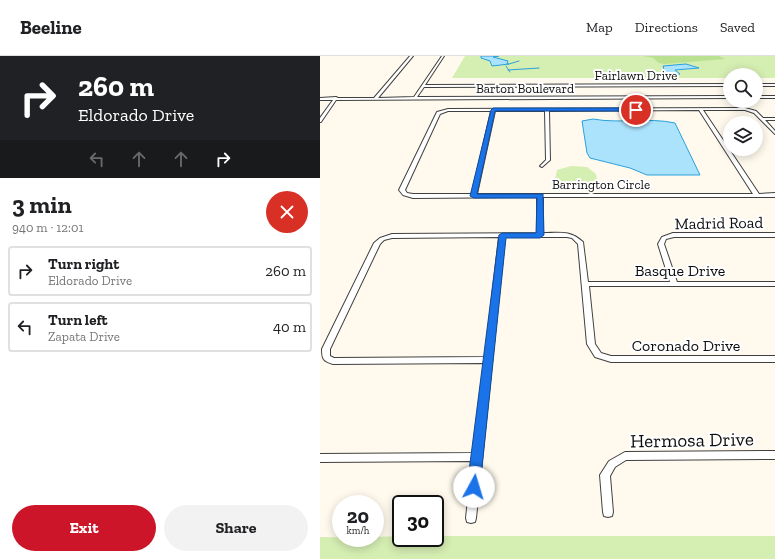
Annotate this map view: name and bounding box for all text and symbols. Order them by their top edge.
text: Beeline [20,16,82,39]
text: Map [586,19,613,36]
text: Directions [635,19,698,36]
text: Saved [720,19,755,36]
street label: Fairlawn Drive [595,68,677,83]
map controls [723,68,763,156]
button: search [723,68,763,108]
text: 260 m [78,70,154,103]
icon: right [12,72,64,124]
street label: Barton Boulevard [476,81,574,96]
pin [619,93,653,127]
icon: arrive [625,99,647,121]
text: Eldorado Drive [78,104,194,126]
button: layers [723,116,763,156]
icon: left [86,148,108,170]
icon: ahead [128,148,150,170]
icon: ahead [170,148,192,170]
icon: right [212,148,234,170]
street label: Barrington Circle [552,177,650,192]
text: 3 min [12,190,72,219]
button: close [266,191,308,233]
street label: Madrid Road [675,213,764,233]
text: 940 m · 12:01 [12,220,83,235]
text: Turn right [48,255,119,273]
icon: right [14,260,36,282]
street label: Basque Drive [635,261,725,280]
text: 260 m [265,262,306,280]
text: Eldorado Drive [48,273,132,288]
text: Turn left [48,311,108,329]
icon: left [14,316,36,338]
text: 40 m [273,318,306,336]
text: Zapata Drive [48,329,120,344]
street label: Coronado Drive [632,336,740,355]
street label: Hermosa Drive [630,427,754,453]
position arrow [453,466,495,508]
speed limit sign: 30 [392,495,444,547]
text: 20 [347,504,369,528]
button: Exit [12,505,156,551]
button: Share [164,505,308,551]
text: km/h [347,525,369,537]

